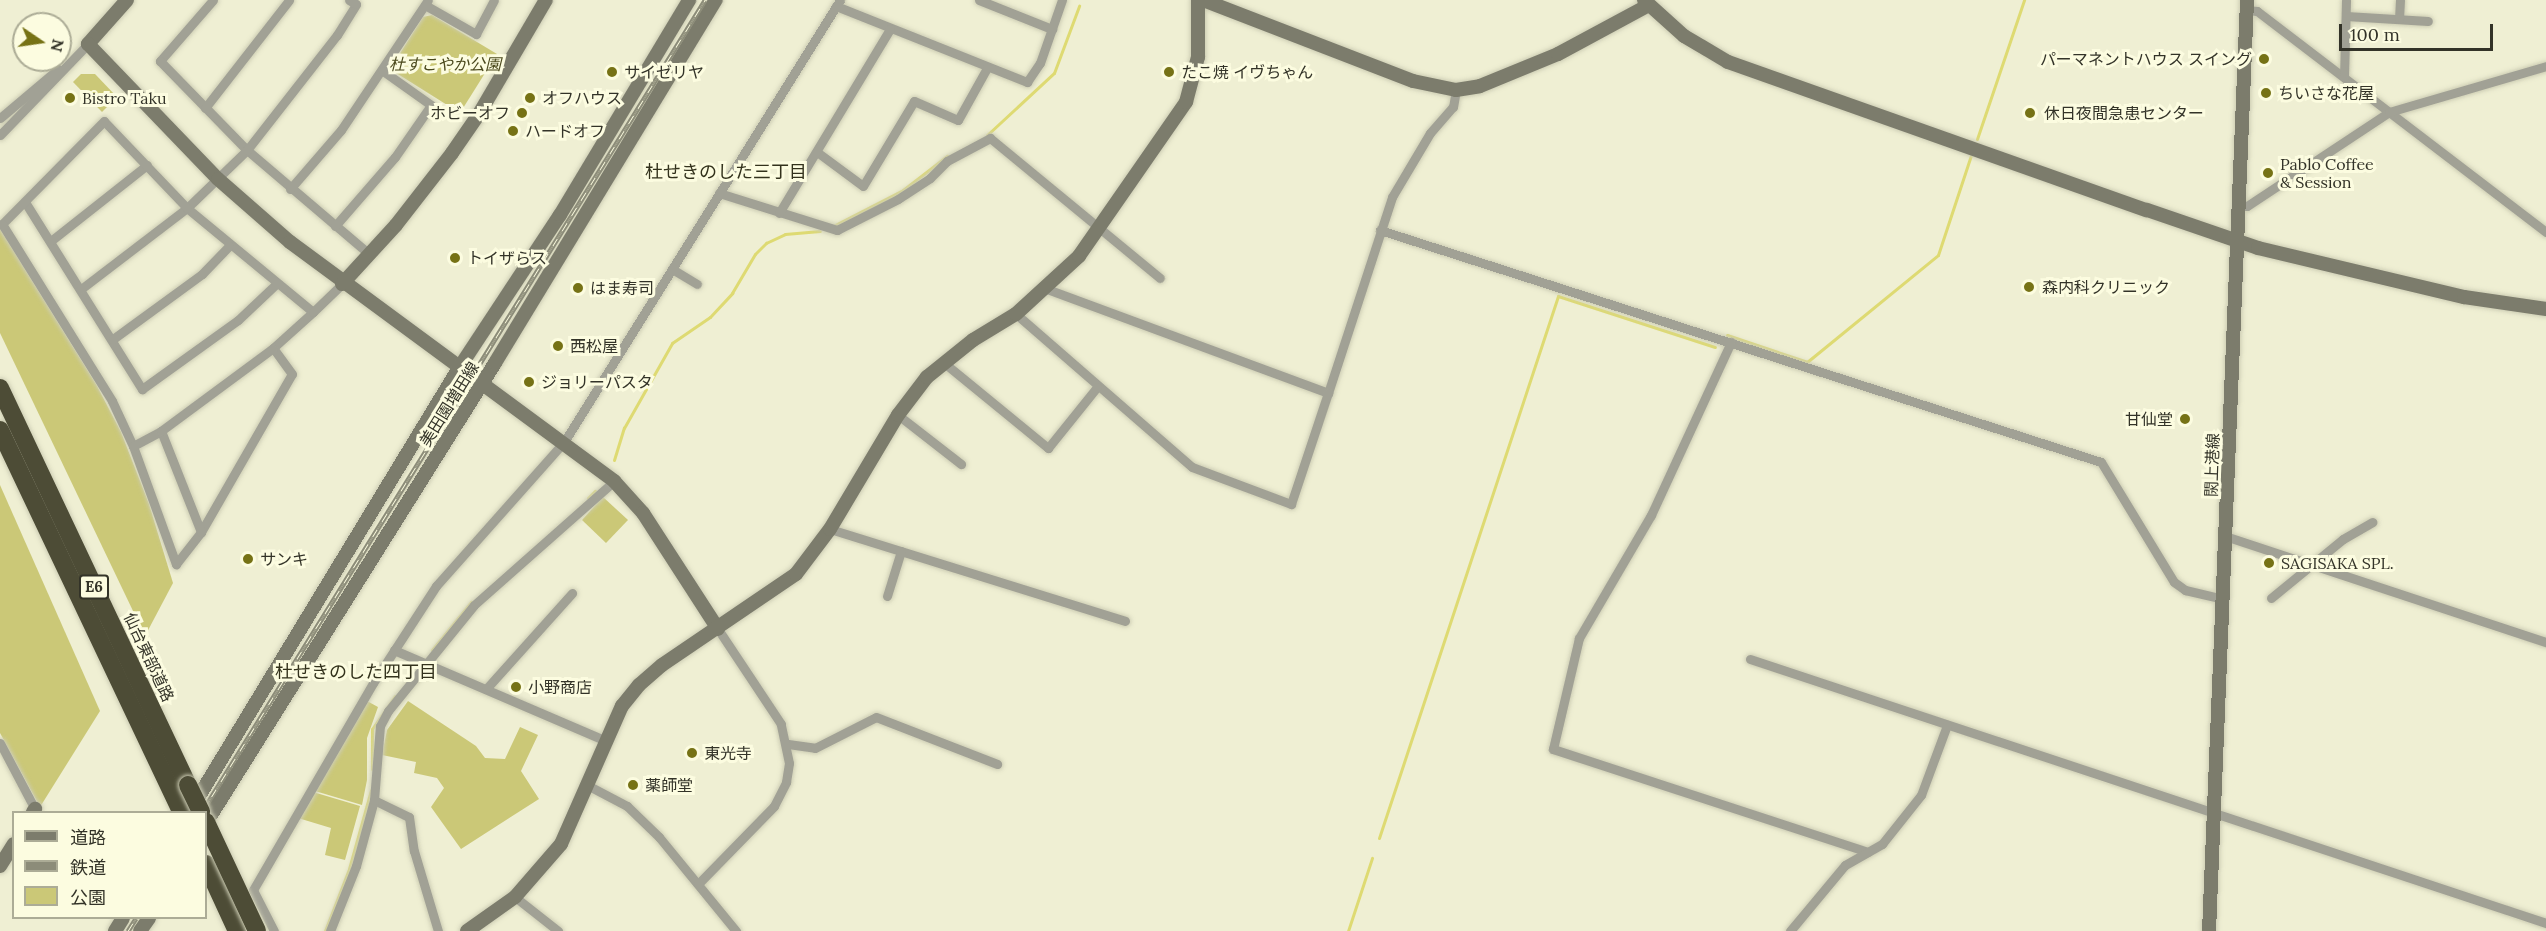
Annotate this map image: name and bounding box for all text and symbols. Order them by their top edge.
north arrow [12,12,72,72]
scale bar [2342,12,2496,50]
text: 100 m [2350,23,2400,46]
text: N [46,37,69,54]
place label: パーマネントハウス スイング [2040,49,2252,69]
marker: パーマネントハウス スイング [2257,52,2271,66]
park label: 杜すこやか公園 [389,54,501,74]
place label: サイゼリヤ [624,62,704,82]
place label: たこ焼 イヴちゃん [1181,62,1313,82]
marker: サイゼリヤ [605,65,619,79]
marker: たこ焼 イヴちゃん [1162,65,1176,79]
place label: ちいさな花屋 [2278,83,2374,103]
marker: ちいさな花屋 [2259,86,2273,100]
place label: Bistro Taku [82,88,167,108]
place label: オフハウス [542,88,622,108]
marker: Bistro Taku [63,91,77,105]
marker: オフハウス [523,91,537,105]
place label: ホビーオフ [430,103,510,123]
place label: 休日夜間急患センター [2044,103,2204,123]
marker: 休日夜間急患センター [2021,104,2039,122]
marker: ホビーオフ [515,106,529,120]
place label: ハードオフ [525,121,605,141]
marker: ハードオフ [506,124,520,138]
place label: Pablo Coffee & Session [2280,154,2374,192]
district label: 杜せきのした三丁目 [645,161,807,183]
marker: Pablo Coffee & Session [2261,166,2275,180]
place label: トイザらス [467,248,547,268]
marker: トイザらス [448,251,462,265]
place label: 森内科クリニック [2042,277,2170,297]
place label: はま寿司 [590,278,654,298]
marker: 森内科クリニック [2020,278,2038,296]
marker: はま寿司 [571,281,585,295]
place label: 西松屋 [570,336,618,356]
marker: 西松屋 [551,339,565,353]
street label: 美田園増田線 [415,358,483,450]
place label: ジョリーパスタ [541,372,653,392]
marker: ジョリーパスタ [522,375,536,389]
place label: 甘仙堂 [2125,409,2173,429]
marker: 甘仙堂 [2178,412,2192,426]
street label: 閖上港線 [2201,433,2223,497]
place label: サンキ [260,549,308,569]
marker: サンキ [241,552,255,566]
place label: SAGISAKA SPL. [2281,553,2394,573]
marker: SAGISAKA SPL. [2262,556,2276,570]
road number: E6 [79,575,109,599]
street label: 仙台東部道路 [120,609,178,705]
district label: 杜せきのした四丁目 [275,661,437,683]
place label: 小野商店 [528,677,592,697]
marker: 小野商店 [509,680,523,694]
place label: 東光寺 [704,743,752,763]
marker: 東光寺 [685,746,699,760]
place label: 薬師堂 [645,775,693,795]
marker: 薬師堂 [626,778,640,792]
legend [12,811,207,919]
text: 道路 [70,826,106,849]
text: 鉄道 [70,856,106,879]
text: 公園 [70,886,106,909]

